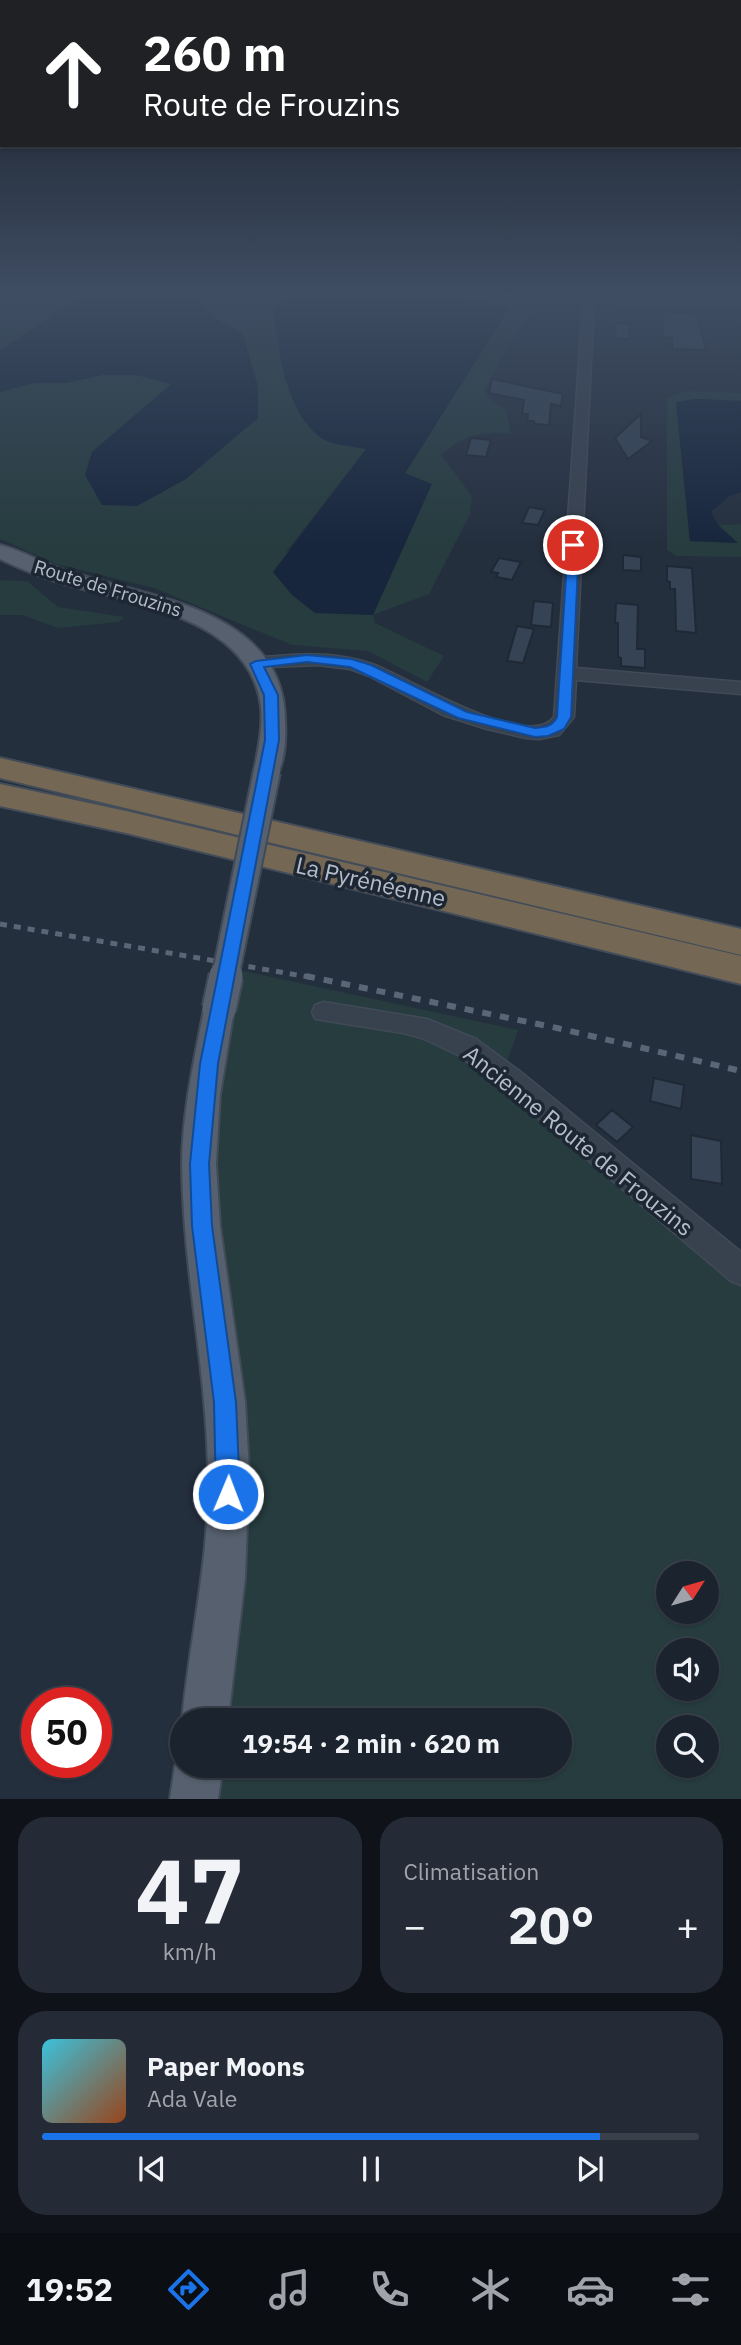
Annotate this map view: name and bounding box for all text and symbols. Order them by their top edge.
text: 260 m [143,21,287,84]
icon: ahead [28,28,119,119]
text: Route de Frouzins [143,83,401,125]
pin [543,515,603,575]
icon: arrive [554,526,592,564]
street label: Route de Frouzins [31,554,185,622]
street label: La Pyrénéenne [293,849,449,913]
street label: Ancienne Route de Frouzins [458,1038,700,1242]
position arrow [191,1457,265,1531]
north arrow [656,1561,719,1624]
map controls [656,1561,719,1778]
button: sound [656,1638,719,1701]
speed limit sign: 50 [21,1687,112,1778]
button: search [656,1715,719,1778]
text: 19:54 · 2 min · 620 m [242,1726,500,1760]
text: 47 [135,1831,244,1949]
text: Climatisation [404,1856,539,1886]
text: 20° [508,1891,595,1958]
text: − [404,1901,426,1950]
text: + [676,1901,699,1950]
text: km/h [163,1936,217,1966]
text: Paper Moons [147,2049,305,2083]
text: Ada Vale [147,2083,237,2113]
icon: previous [133,2150,171,2188]
icon: pause [352,2150,390,2188]
icon: next [571,2150,609,2188]
icon: directions [164,2265,213,2314]
icon: music [265,2265,314,2314]
icon: phone [365,2265,414,2314]
icon: climate [466,2265,515,2314]
icon: car [566,2265,615,2314]
icon: filters [666,2265,715,2314]
text: 19:52 [26,2268,113,2310]

